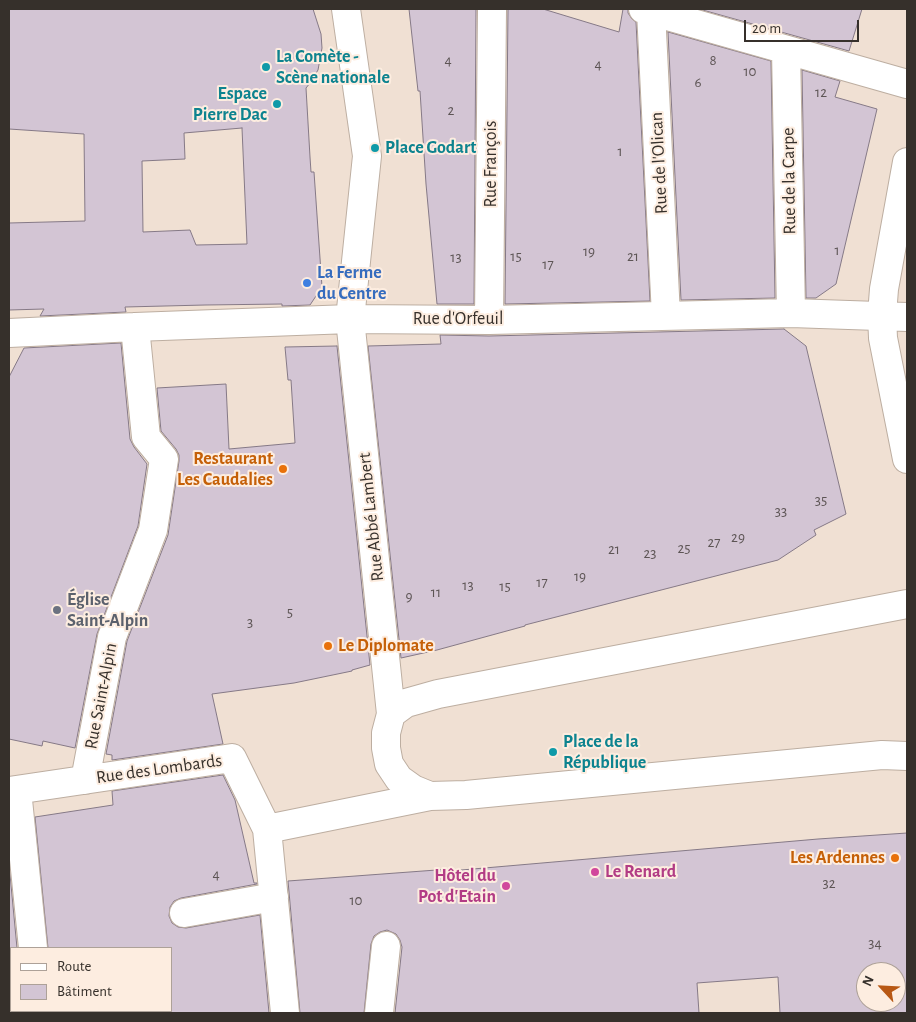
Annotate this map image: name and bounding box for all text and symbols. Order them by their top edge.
scale bar [746,10,861,42]
text: 20 m [752,21,781,36]
place label: La Comète - Scène nationale [276,46,390,88]
house number: 4 [444,51,452,69]
house number: 8 [709,51,717,69]
house number: 4 [594,55,602,73]
marker: La Comète - Scène nationale [260,61,272,73]
house number: 10 [743,62,757,80]
house number: 6 [694,73,702,91]
place label: Espace Pierre Dac [193,83,267,126]
house number: 12 [815,83,827,101]
marker: Espace Pierre Dac [271,98,283,110]
house number: 2 [448,101,454,119]
street label: Rue de l'Olican [646,111,672,215]
street label: Rue François [480,120,502,208]
street label: Rue de la Carpe [777,127,801,235]
place label: Place Godart [385,137,476,159]
marker: Place Godart [369,142,381,154]
house number: 1 [617,142,623,160]
house number: 1 [834,241,840,259]
house number: 19 [583,242,595,260]
house number: 15 [510,247,522,265]
house number: 21 [627,247,639,265]
house number: 13 [450,248,462,266]
house number: 17 [542,255,554,273]
place label: La Ferme du Centre [317,262,386,304]
marker: La Ferme du Centre [301,277,313,289]
street label: Rue d'Orfeuil [413,308,503,330]
place label: Restaurant Les Caudalies [177,448,273,490]
street label: Rue Abbé Lambert [353,452,389,582]
marker: Restaurant Les Caudalies [277,463,289,475]
house number: 35 [815,491,827,509]
house number: 33 [775,502,787,520]
house number: 29 [731,528,745,546]
house number: 27 [707,533,721,551]
house number: 25 [677,539,691,557]
house number: 21 [608,540,620,558]
house number: 23 [643,544,657,562]
house number: 19 [574,567,586,585]
house number: 17 [536,573,548,591]
house number: 13 [462,576,474,594]
house number: 15 [499,577,511,595]
house number: 11 [431,583,441,601]
house number: 9 [405,587,413,605]
place label: Église Saint-Alpin [67,589,148,632]
house number: 5 [287,603,293,621]
marker: Église Saint-Alpin [51,604,63,616]
house number: 3 [247,613,253,631]
place label: Le Diplomate [338,635,434,657]
marker: Le Diplomate [322,640,334,652]
street label: Rue Saint-Alpin [80,641,122,751]
place label: Place de la République [563,731,646,774]
marker: Place de la République [547,746,559,758]
street label: Rue des Lombards [95,749,223,789]
place label: Les Ardennes [790,847,885,869]
marker: Les Ardennes [889,852,901,864]
place label: Le Renard [605,861,676,883]
house number: 4 [212,865,220,883]
place label: Hôtel du Pot d'Etain [418,865,496,908]
marker: Le Renard [589,866,601,878]
house number: 32 [822,874,836,892]
marker: Hôtel du Pot d'Etain [500,880,512,892]
house number: 10 [349,891,363,909]
house number: 34 [868,934,882,952]
legend [10,947,172,1012]
text: Route [57,959,91,974]
north arrow [856,962,906,1012]
text: N [860,974,877,988]
text: Bâtiment [57,984,112,999]

